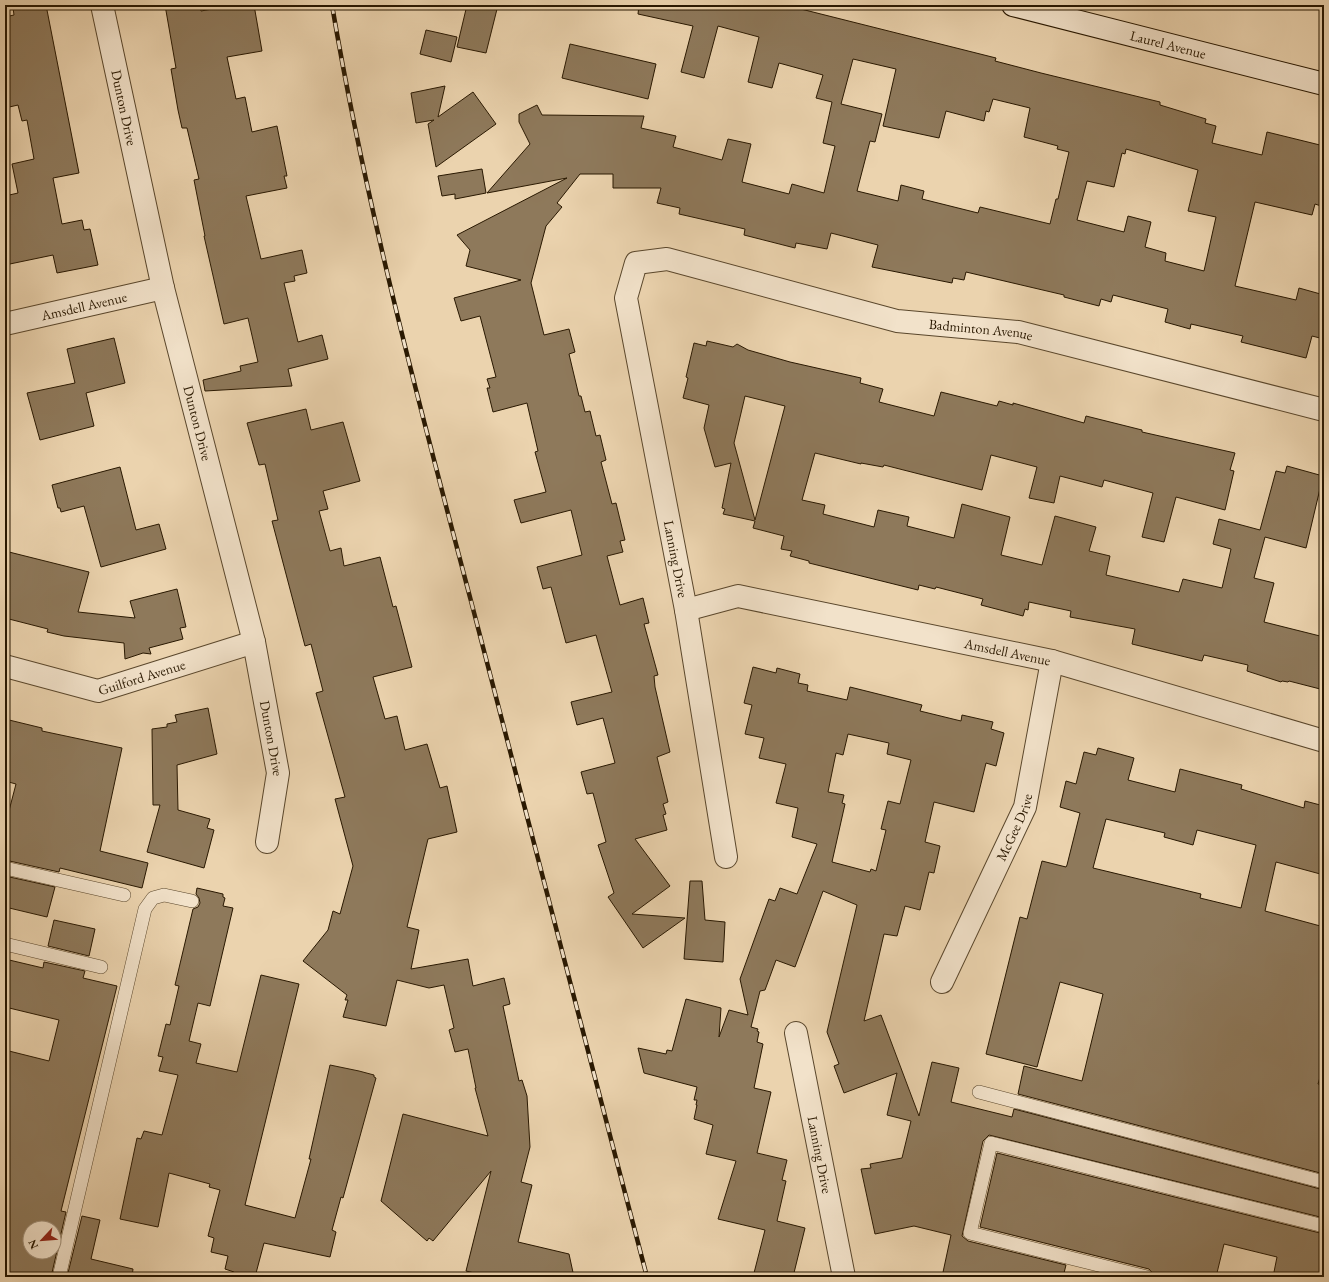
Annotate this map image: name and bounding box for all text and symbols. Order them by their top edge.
street label: Laurel Avenue [1128,26,1208,63]
street label: Dunton Drive [107,68,141,148]
street label: Amsdell Avenue [38,287,129,325]
street label: Badminton Avenue [928,315,1035,345]
street label: Dunton Drive [179,384,216,463]
street label: Lanning Drive [660,519,692,600]
street label: Amsdell Avenue [962,634,1053,670]
street label: Guilford Avenue [96,655,188,699]
street label: Dunton Drive [256,699,287,778]
street label: McGee Drive [992,792,1036,864]
street label: Lanning Drive [804,1115,836,1195]
north arrow [22,1220,62,1260]
text: N [25,1237,41,1251]

